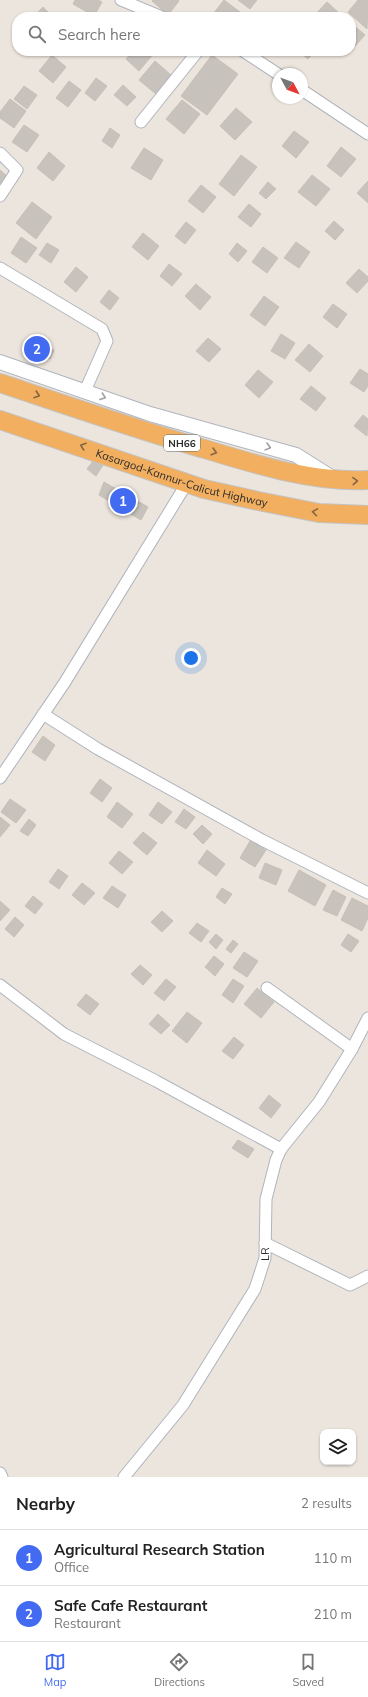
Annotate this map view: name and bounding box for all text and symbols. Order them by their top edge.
search box [12,12,356,56]
icon: search [26,23,48,45]
text: Search here [58,25,140,44]
north arrow [272,68,308,104]
pin: 2 [24,334,50,364]
one-way arrow [33,390,40,399]
one-way arrow [100,392,107,401]
road number: NH66 [164,435,200,451]
one-way arrow [264,442,271,451]
one-way arrow [79,443,86,451]
street label: Kasargod-Kannur-Calicut Highway [94,446,269,510]
one-way arrow [210,447,217,456]
one-way arrow [352,476,358,485]
pin: 1 [110,486,136,516]
one-way arrow [312,508,318,517]
your location [181,648,201,668]
street label: LR [258,1247,272,1261]
map controls [320,1429,356,1465]
button: layers [320,1429,356,1465]
text: Nearby [16,1493,75,1514]
text: 2 results [301,1495,352,1511]
text: Agricultural Research Station [54,1540,265,1559]
text: 1 [25,1550,33,1566]
text: 110 m [314,1550,352,1566]
text: Office [54,1559,89,1575]
text: Safe Cafe Restaurant [54,1596,207,1615]
text: 2 [25,1606,33,1622]
text: 210 m [314,1606,352,1622]
text: Restaurant [54,1615,121,1631]
tab: Map [44,1651,66,1689]
tab: Directions [154,1651,205,1689]
tab: Saved [292,1651,324,1689]

